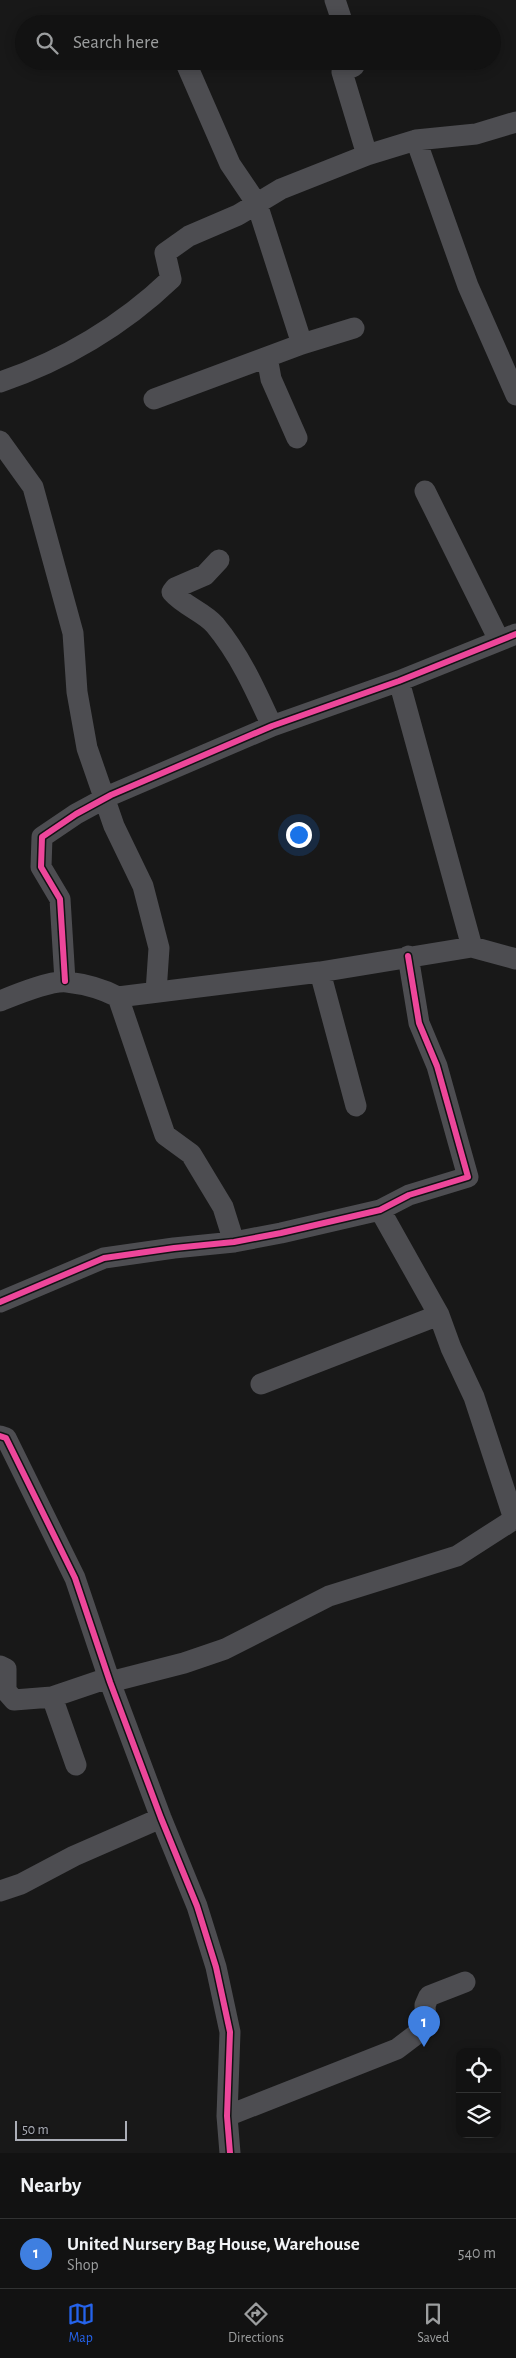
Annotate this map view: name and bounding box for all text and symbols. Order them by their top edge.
search box [15,15,501,70]
icon: search [33,29,61,57]
text: Search here [73,33,159,52]
your location [286,822,312,848]
pin: 1 [408,2006,440,2047]
map controls [456,2048,501,2138]
button: locate [456,2048,501,2093]
button: layers [456,2093,501,2138]
scale bar [15,2118,128,2141]
text: 50 m [22,2123,49,2137]
text: Nearby [20,2175,81,2196]
text: United Nursery Bag House, Warehouse [67,2235,360,2254]
text: 1 [33,2245,39,2261]
text: 540 m [458,2245,496,2261]
text: Shop [67,2257,99,2273]
tab: Map [67,2300,95,2347]
tab: Directions [228,2300,284,2347]
tab: Saved [417,2300,449,2347]

